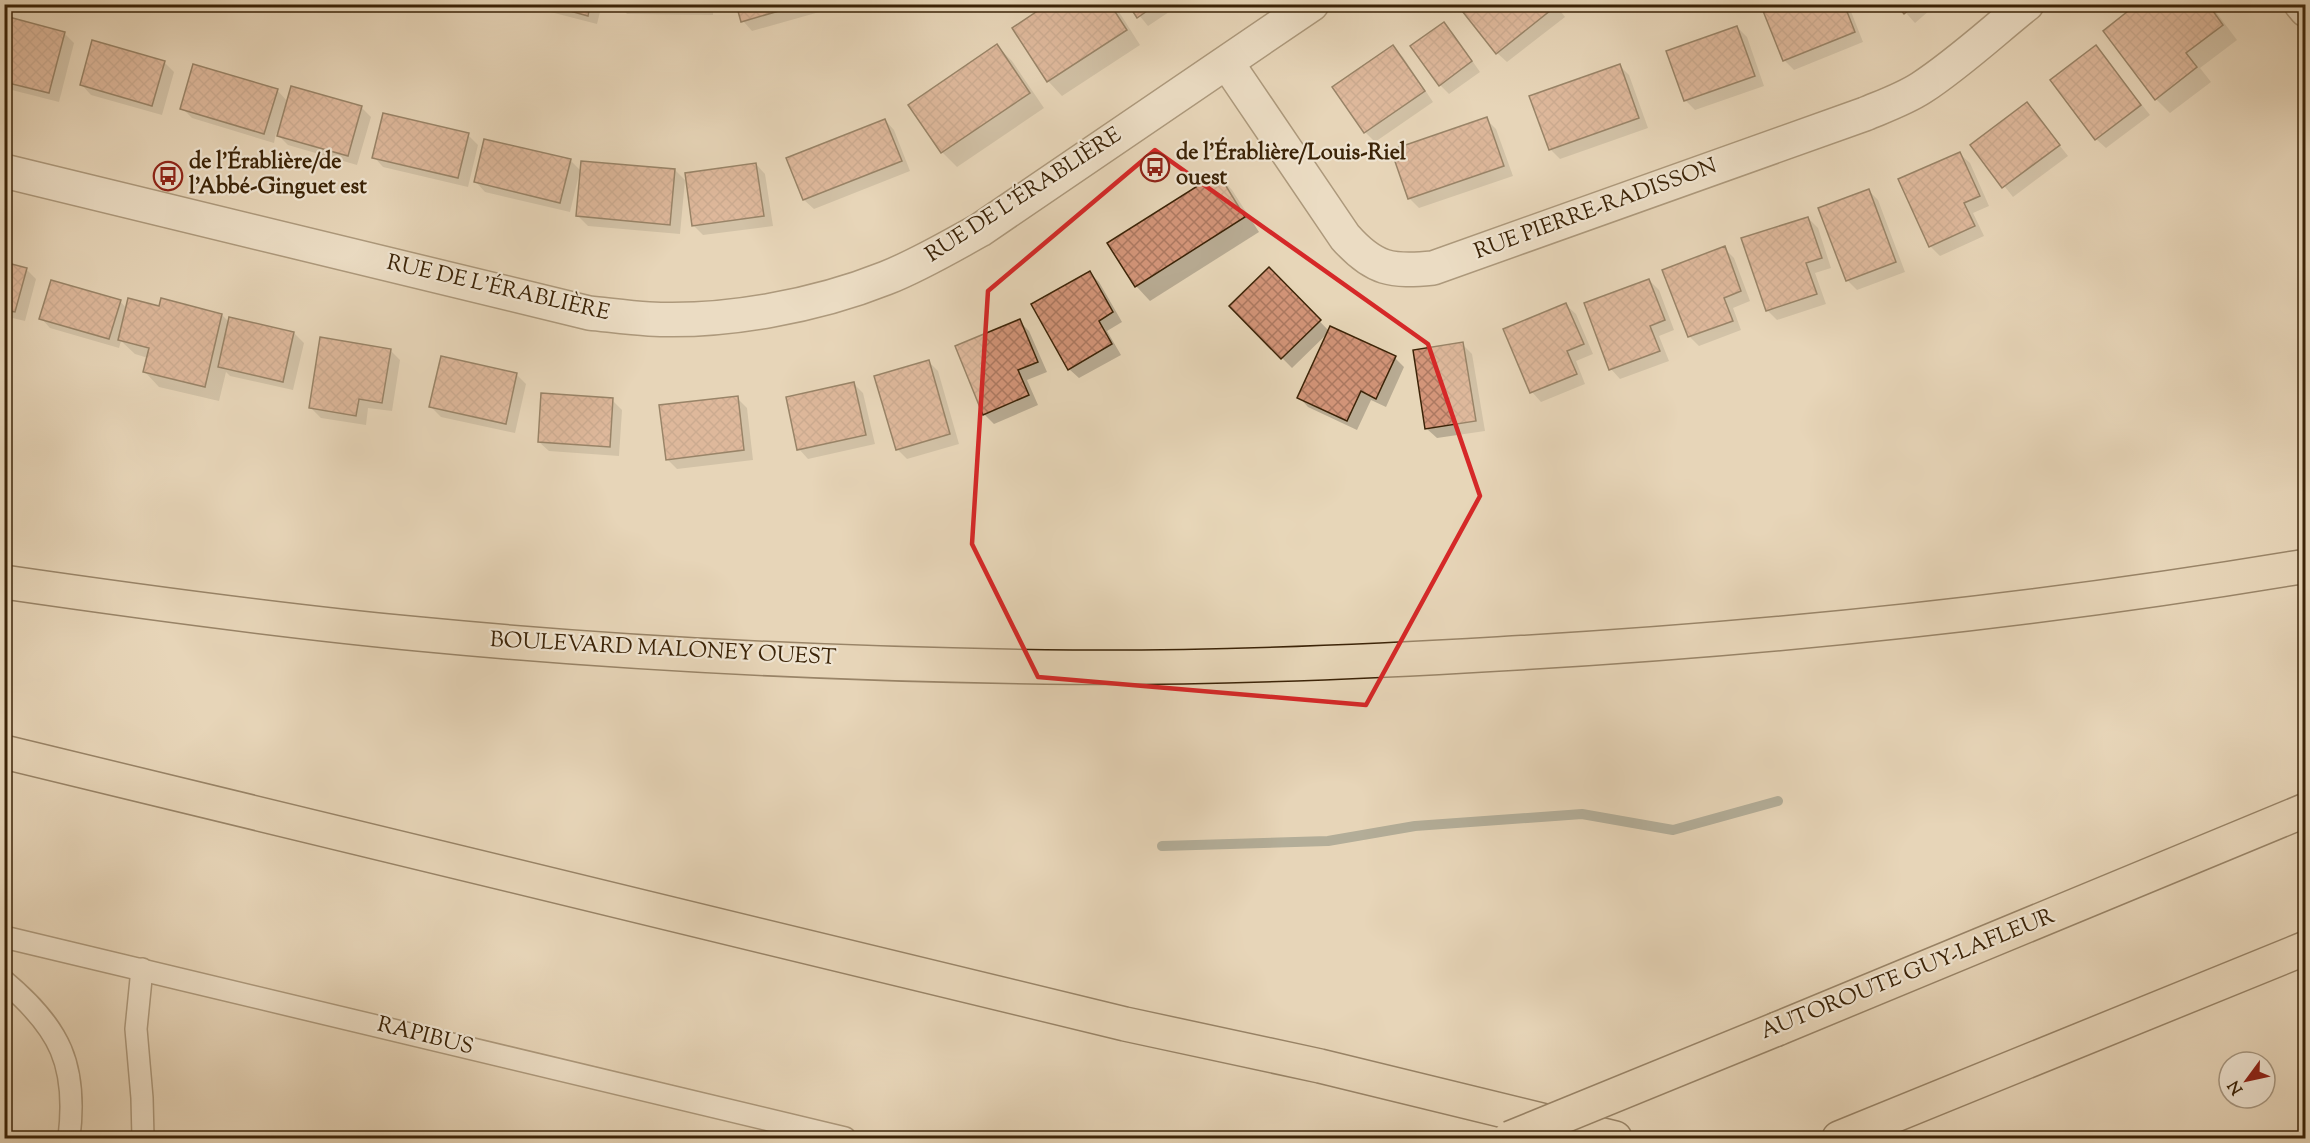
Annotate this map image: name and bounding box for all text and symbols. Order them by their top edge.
street label: RUE DE L'ÉRABLIÈRE [919,120,1128,271]
place label: de l'Érablière/Louis-Riel ouest [1176,137,1407,195]
place label: de l'Érablière/de l'Abbé-Ginguet est [189,146,367,204]
bus stop icon: de l'Érablière/Louis-Riel ouest [1139,151,1171,183]
street label: RUE PIERRE-RADISSON [1470,151,1722,269]
bus stop icon: de l'Érablière/de l'Abbé-Ginguet est [152,160,184,192]
street label: RUE DE L'ÉRABLIÈRE [383,247,613,330]
street label: BOULEVARD MALONEY OUEST [489,625,838,675]
street label: AUTOROUTE GUY-LAFLEUR [1756,901,2060,1049]
street label: RAPIBUS [373,1010,477,1064]
north arrow [2217,1050,2277,1110]
text: N [2223,1075,2250,1098]

